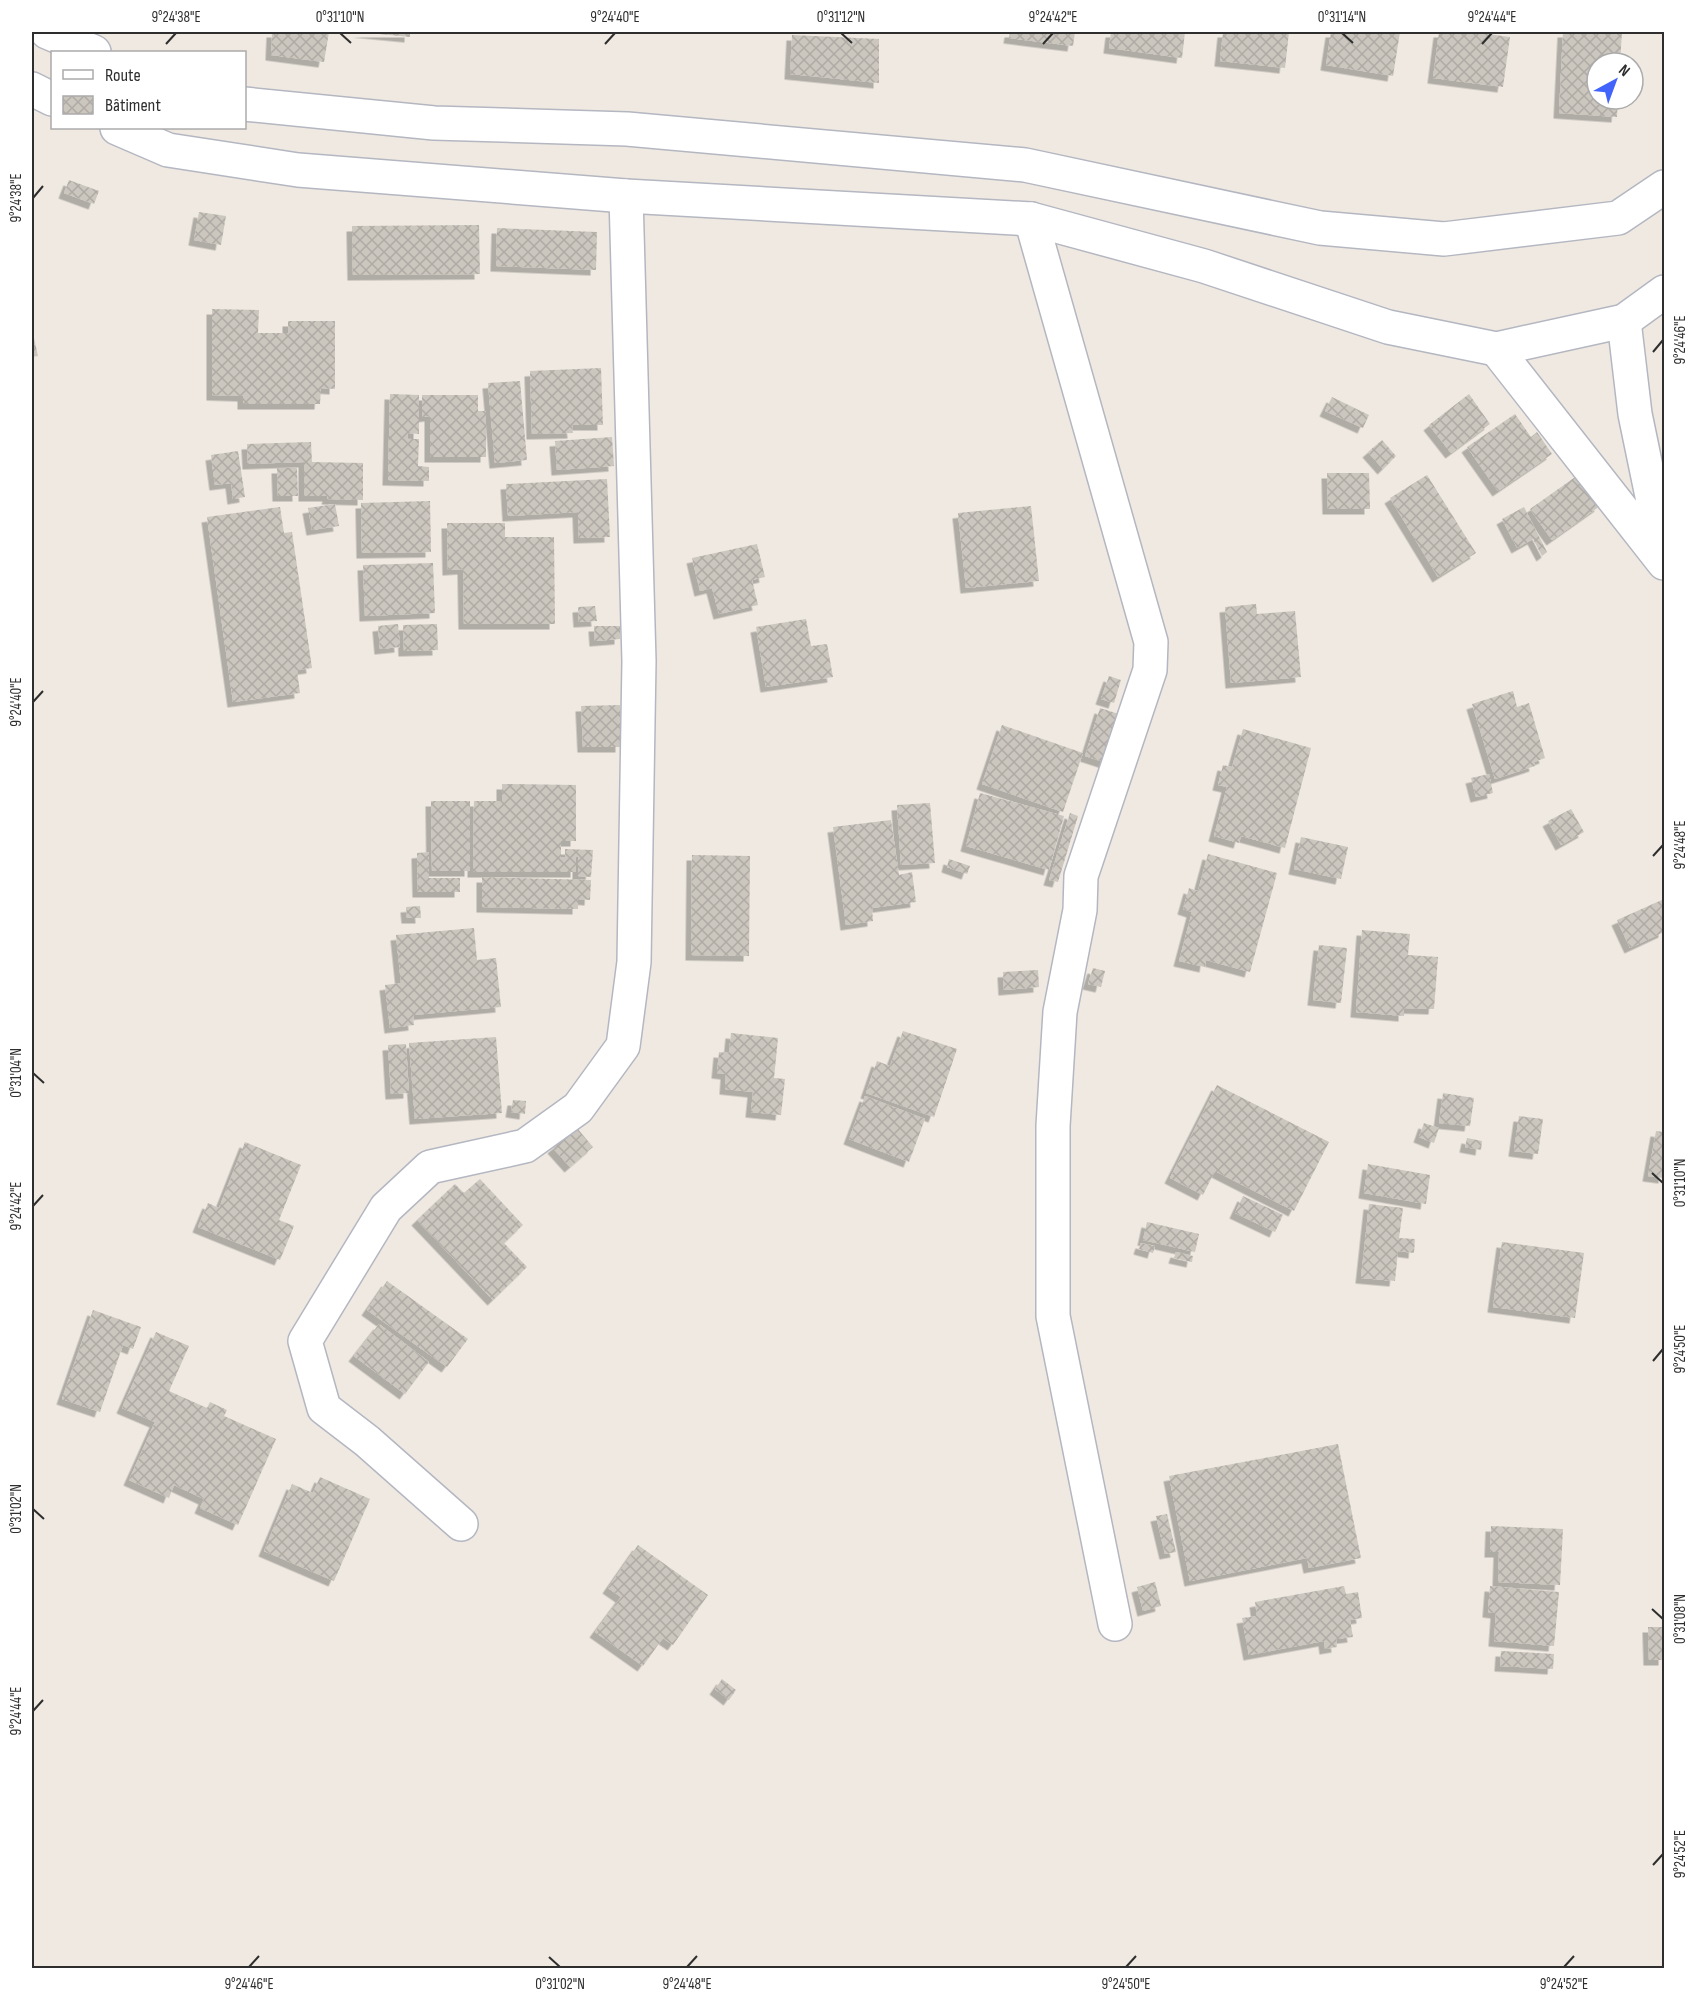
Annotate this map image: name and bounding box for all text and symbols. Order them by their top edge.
text: 9°24'38"E [151,8,201,27]
text: 0°31'10"N [316,8,364,27]
text: 9°24'40"E [590,8,640,27]
text: 0°31'12"N [817,8,865,27]
text: 9°24'42"E [1029,8,1077,27]
text: 0°31'14"N [1318,8,1366,27]
text: 9°24'44"E [1468,8,1517,27]
legend [51,51,246,129]
north arrow [1585,51,1645,111]
text: N [1614,61,1633,81]
text: Route [105,65,141,86]
text: Bâtiment [105,95,161,116]
text: 9°24'38"E [7,173,26,223]
text: 9°24'46"E [1671,315,1690,365]
text: 9°24'40"E [7,677,26,727]
text: 9°24'48"E [1671,820,1690,870]
text: 0°31'04"N [7,1048,26,1098]
text: 0°31'10"N [1671,1159,1690,1207]
text: 9°24'42"E [7,1182,26,1230]
text: 9°24'50"E [1671,1324,1690,1374]
text: 0°31'02"N [7,1484,26,1534]
text: 0°31'08"N [1671,1594,1690,1644]
text: 9°24'44"E [7,1687,26,1736]
text: 9°24'52"E [1671,1830,1690,1878]
text: 9°24'46"E [224,1975,274,1994]
text: 0°31'02"N [535,1975,585,1994]
text: 9°24'48"E [662,1975,712,1994]
text: 9°24'50"E [1101,1975,1151,1994]
text: 9°24'52"E [1540,1975,1588,1994]

